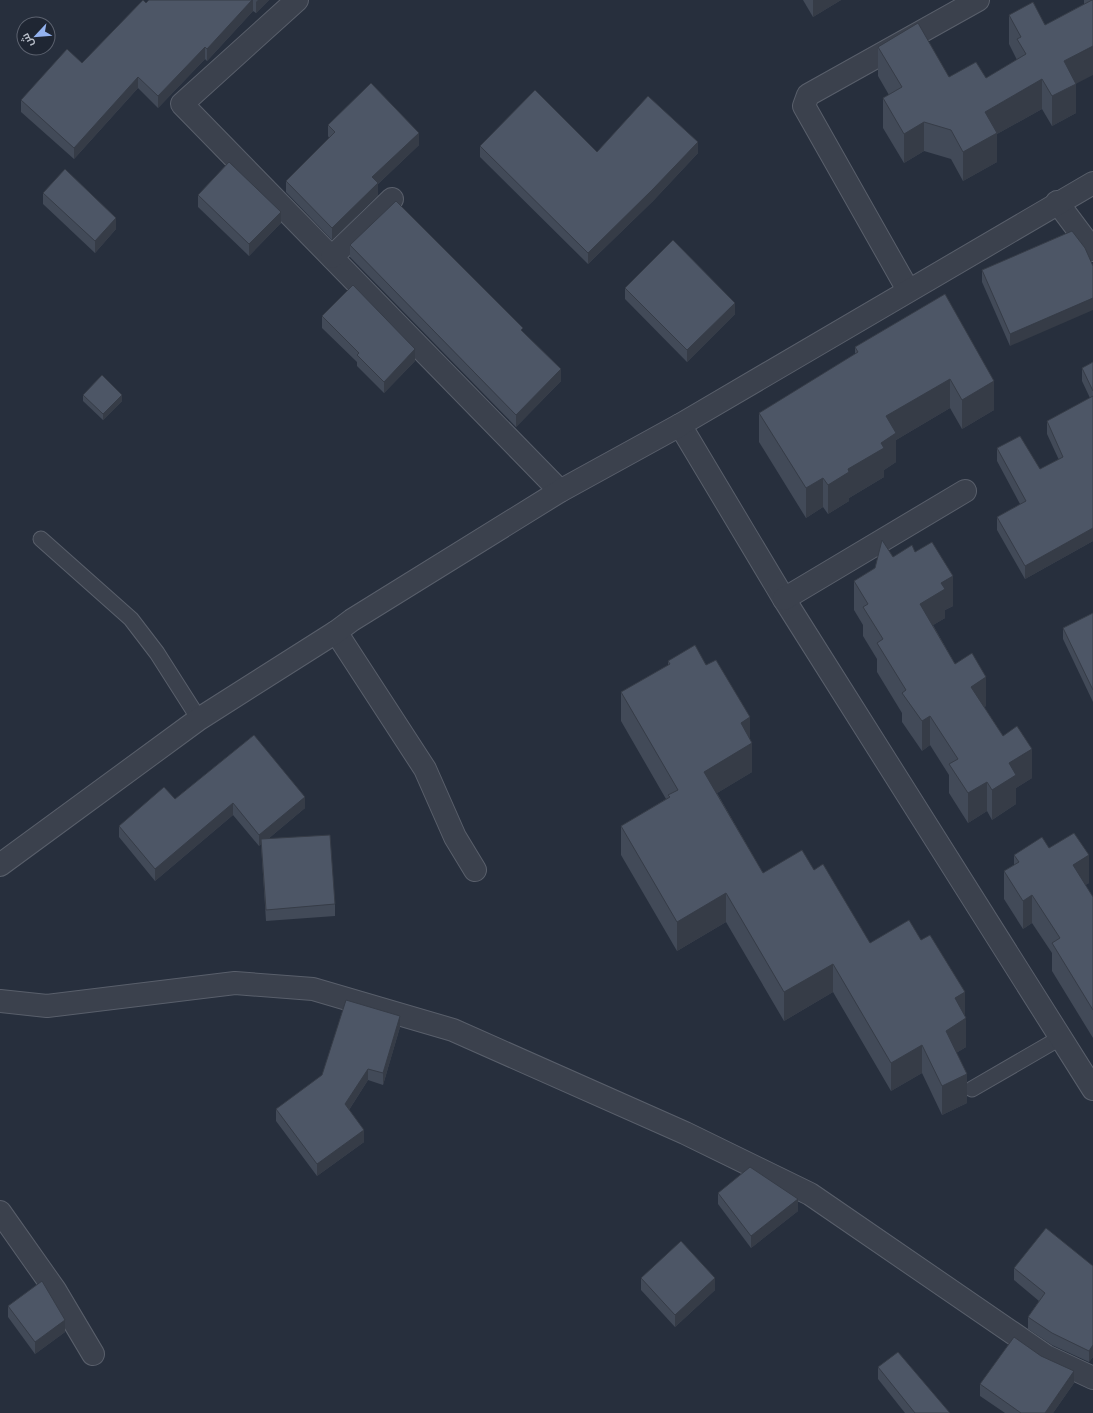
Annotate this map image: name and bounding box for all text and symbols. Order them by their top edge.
north arrow [16,16,56,56]
text: ش [18,31,36,50]

